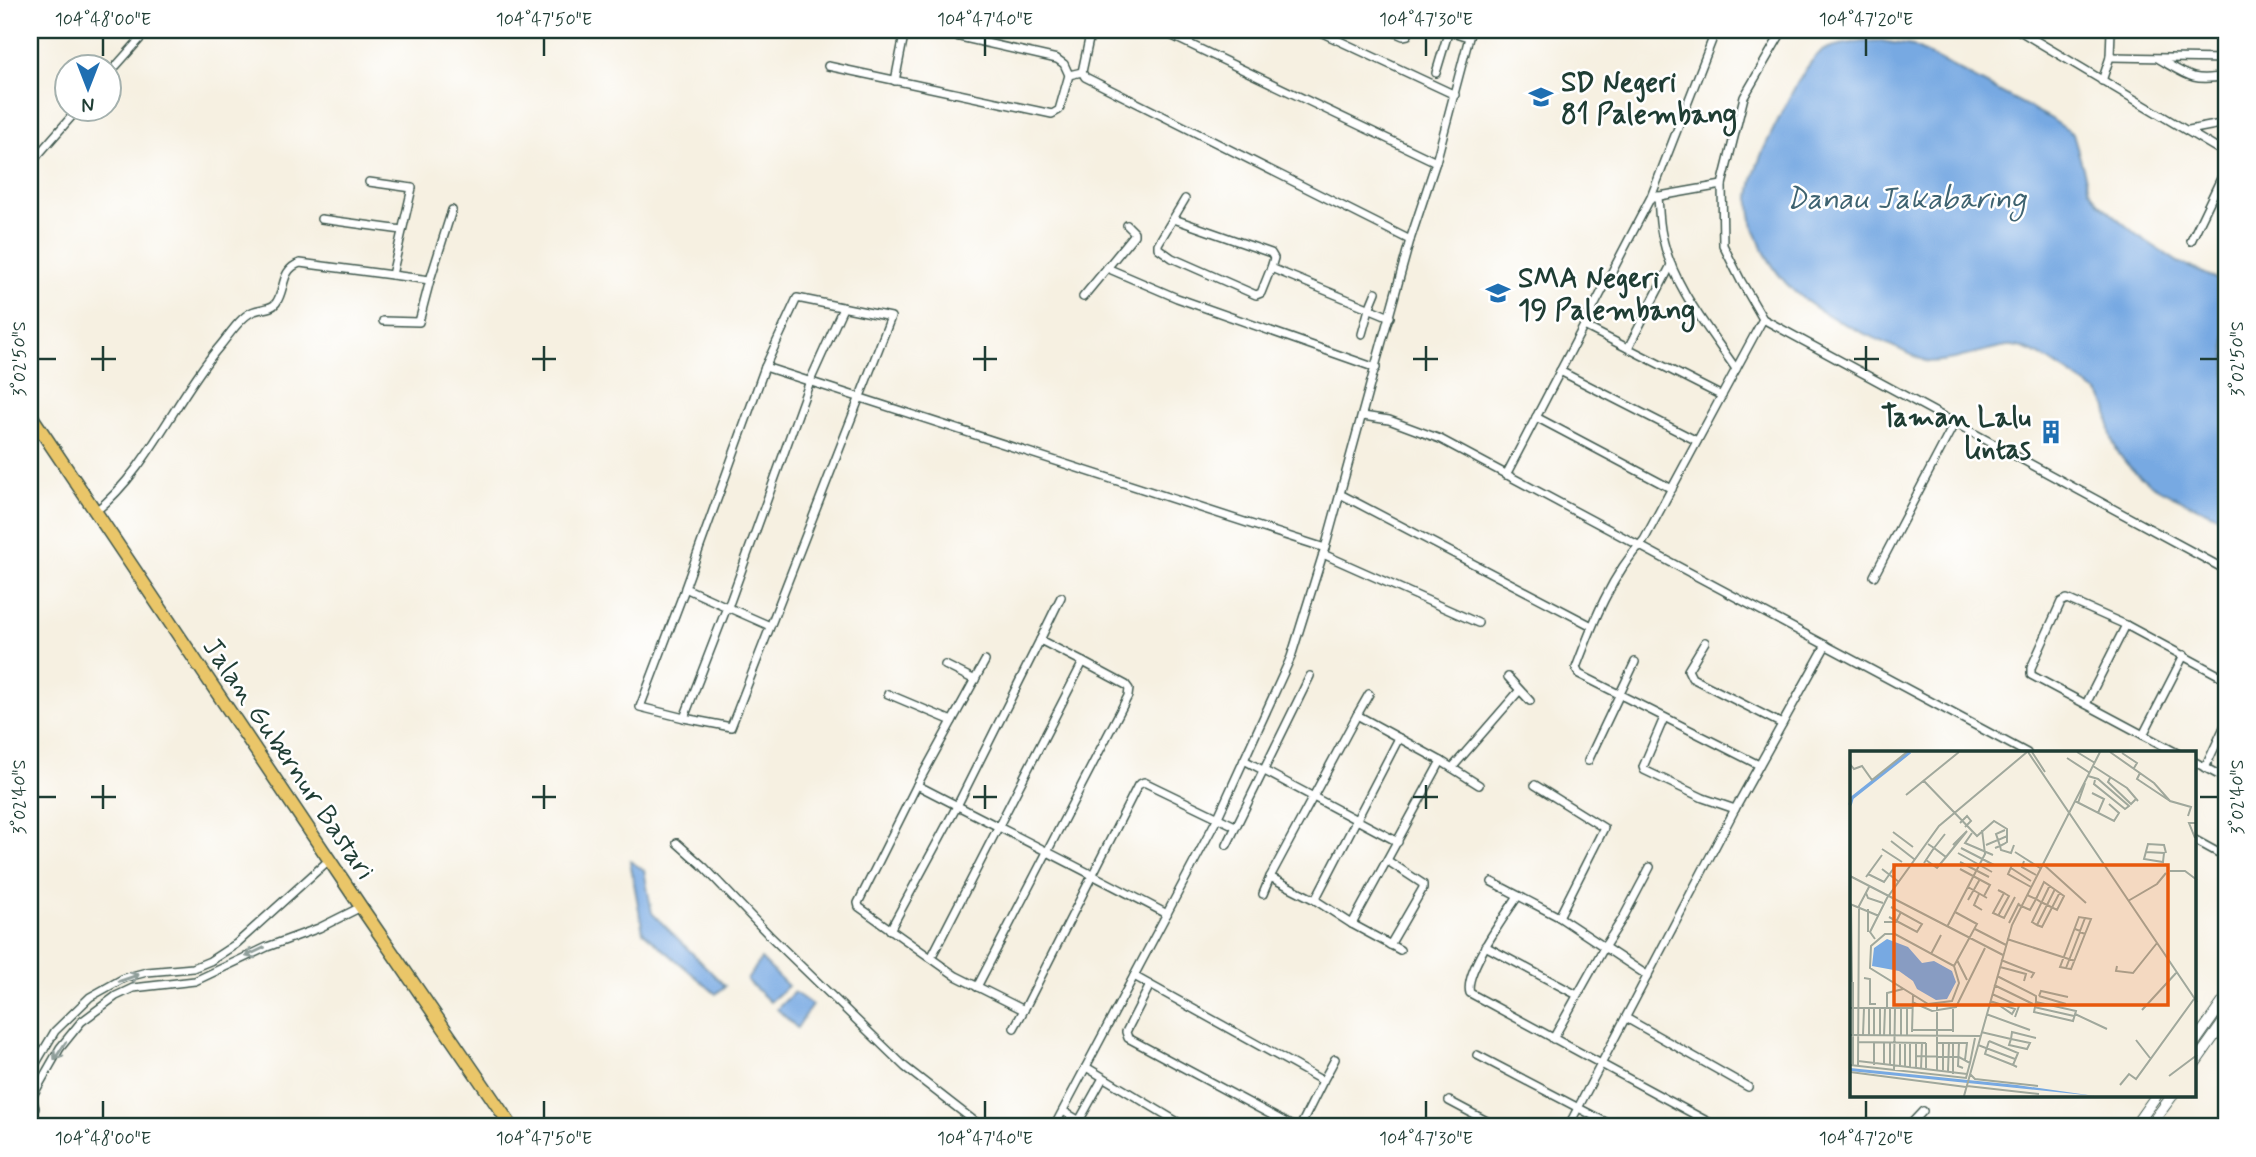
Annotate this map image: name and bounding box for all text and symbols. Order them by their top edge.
text: 104°48'00"E [55,8,151,32]
text: 104°47'50"E [496,8,592,32]
text: 104°47'40"E [937,8,1033,32]
text: 104°47'30"E [1379,8,1473,32]
text: 104°47'20"E [1819,8,1913,32]
north arrow [52,52,122,122]
place label: SD Negeri 81 Palembang [1561,65,1737,137]
school or university icon: SD Negeri 81 Palembang [1527,83,1555,111]
text: N [82,91,94,116]
water label: Danau Jakabaring [1786,180,2027,222]
place label: SMA Negeri 19 Palembang [1518,261,1695,333]
school or university icon: SMA Negeri 19 Palembang [1484,279,1512,307]
text: 3°02'50"S [8,321,32,397]
text: 3°02'50"S [2226,321,2250,397]
place label: Taman Lalu lintas [1881,400,2031,469]
building icon: Taman Lalu lintas [2037,418,2065,446]
street label: Jalan Gubernur Bastari [193,631,383,888]
inset map [1850,751,2196,1098]
text: 3°02'40"S [8,760,32,834]
text: 3°02'40"S [2226,760,2250,834]
one-way arrow [245,946,267,959]
one-way arrow [117,971,139,983]
one-way arrow [52,1040,66,1060]
text: 104°48'00"E [55,1127,151,1151]
text: 104°47'50"E [496,1127,592,1151]
text: 104°47'40"E [937,1127,1033,1151]
text: 104°47'30"E [1379,1127,1473,1151]
text: 104°47'20"E [1819,1127,1913,1151]

